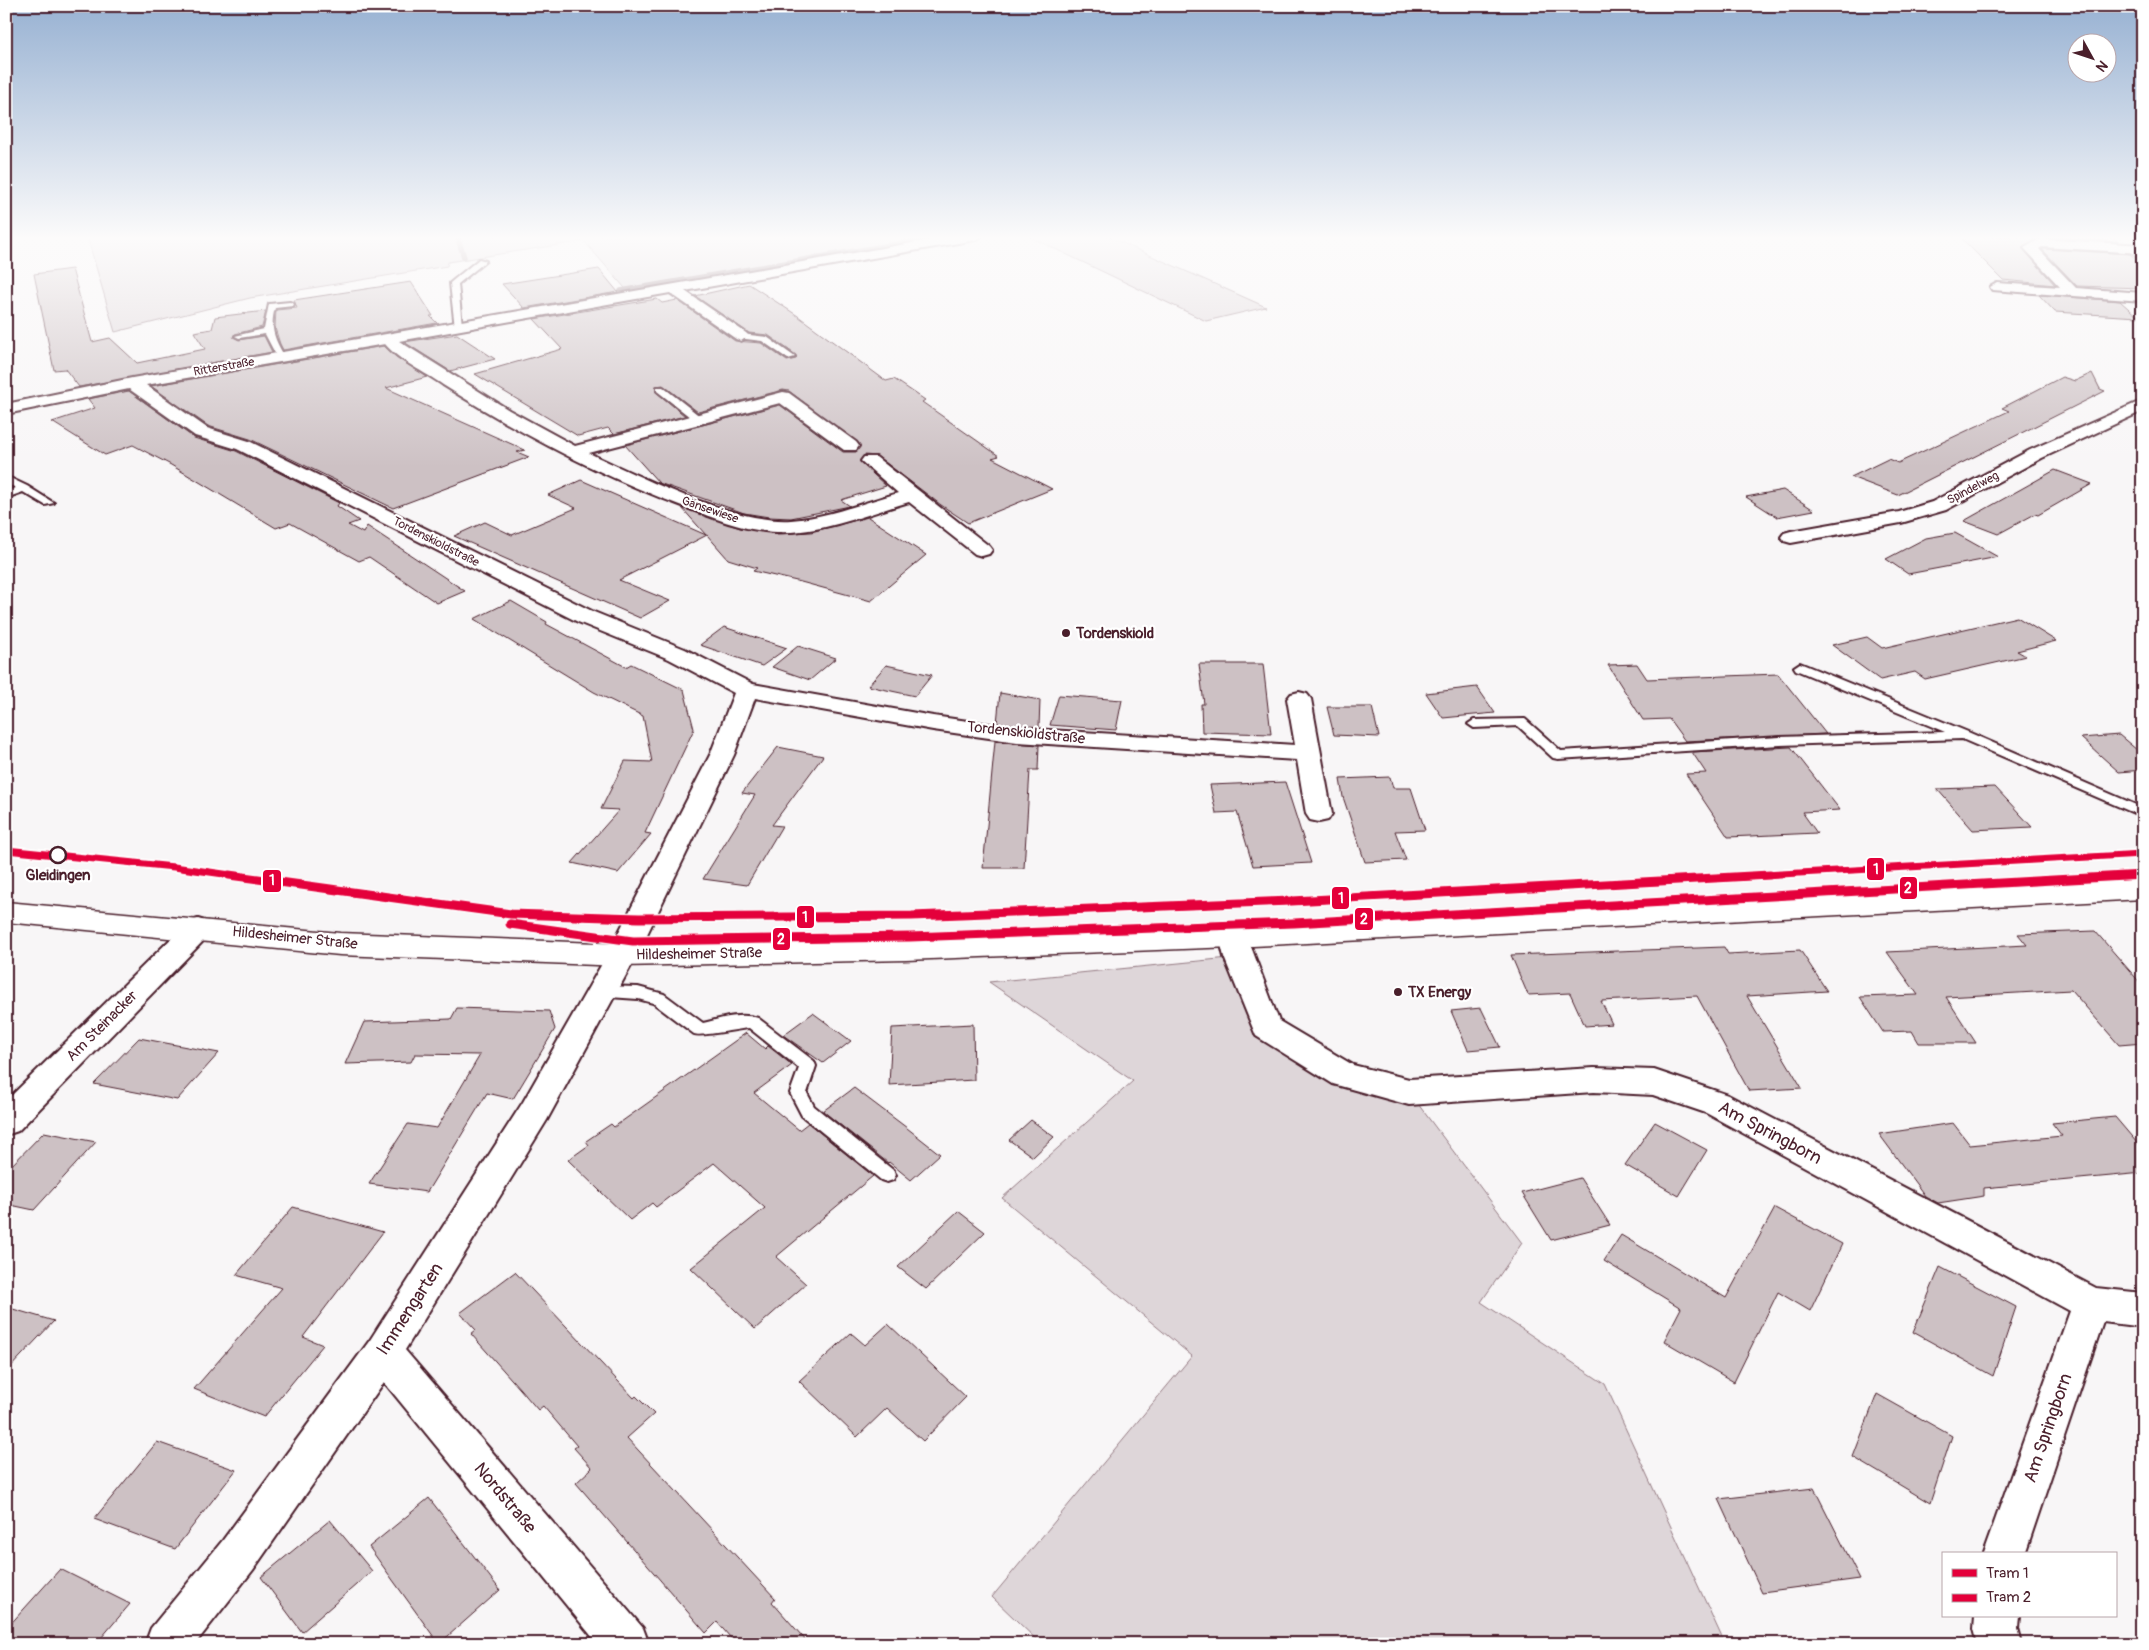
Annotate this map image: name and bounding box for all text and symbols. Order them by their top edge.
north arrow [2066,32,2116,82]
text: N [2092,57,2111,75]
street label: Ritterstraße [192,354,256,380]
street label: Spindelweg [1945,468,2001,508]
street label: Gänsewiese [680,493,740,527]
street label: Tordenskioldstraße [390,514,482,570]
place label: Tordenskiold [1075,624,1154,643]
marker: Tordenskiold [1060,627,1072,639]
street label: Tordenskioldstraße [966,717,1087,749]
marker: Gleidingen [49,846,67,864]
line badge: 1 [1866,857,1885,881]
text: 1 [1873,861,1879,878]
place label: Gleidingen [26,866,91,885]
line badge: 1 [262,869,282,893]
text: 1 [269,872,275,889]
line badge: 2 [1899,876,1918,900]
text: 2 [1904,880,1912,897]
line badge: 1 [1331,886,1350,910]
text: 1 [1338,890,1344,907]
line badge: 1 [796,905,815,929]
line badge: 2 [1354,907,1374,931]
text: 1 [802,909,808,926]
text: 2 [1360,911,1368,928]
street label: Hildesheimer Straße [231,922,359,954]
line badge: 2 [772,927,791,951]
text: 2 [777,931,785,948]
street label: Hildesheimer Straße [636,943,763,965]
place label: TX Energy [1407,983,1472,1002]
street label: Am Steinacker [62,986,142,1066]
marker: TX Energy [1392,986,1404,998]
street label: Am Springborn [1714,1096,1826,1170]
street label: Immengarten [372,1258,448,1360]
street label: Am Springborn [2019,1370,2077,1486]
street label: Nordstraße [469,1458,541,1538]
legend [1942,1552,2116,1618]
text: Tram 1 [1986,1564,2029,1583]
text: Tram 2 [1986,1588,2031,1607]

